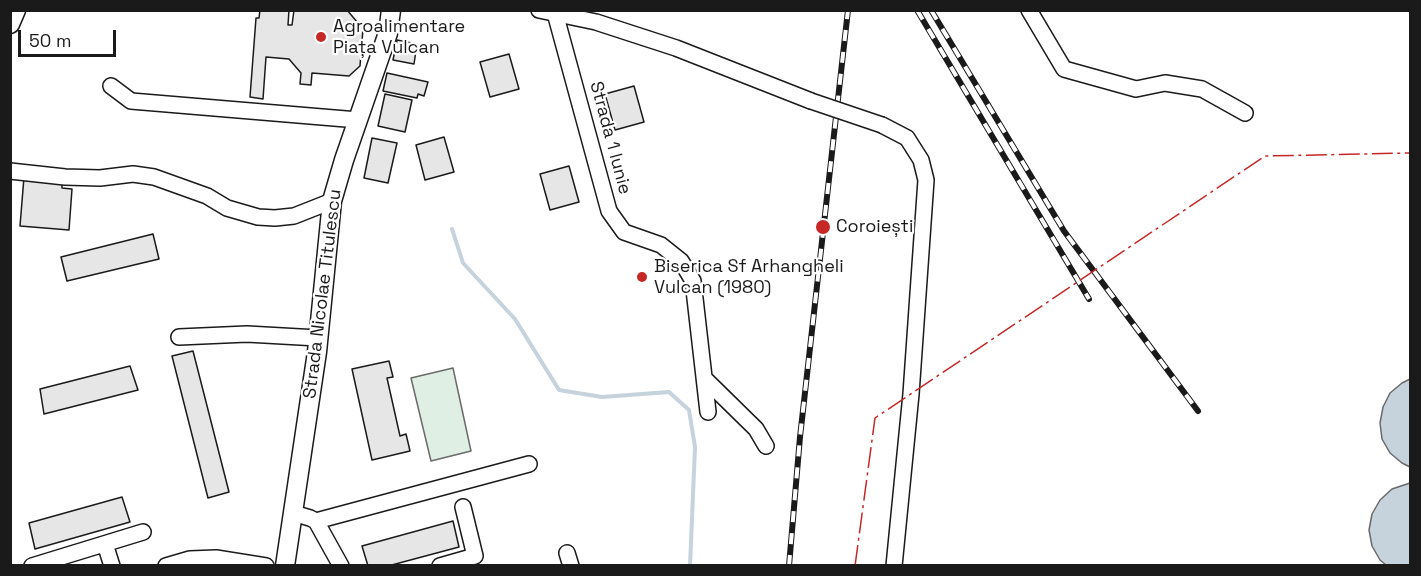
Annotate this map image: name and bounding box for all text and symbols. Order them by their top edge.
place label: Agroalimentare Piața Vulcan [333,16,465,58]
scale bar [21,18,118,56]
text: 50 m [29,29,71,52]
marker: Agroalimentare Piața Vulcan [314,30,328,44]
street label: Strada 1 Iunie [585,79,635,197]
street label: Strada Nicolae Titulescu [299,188,347,400]
place label: Coroiești [836,216,913,238]
marker: Coroiești [814,218,832,236]
place label: Biserica Sf Arhangheli Vulcan (1980) [654,256,844,298]
marker: Biserica Sf Arhangheli Vulcan (1980) [635,270,649,284]

